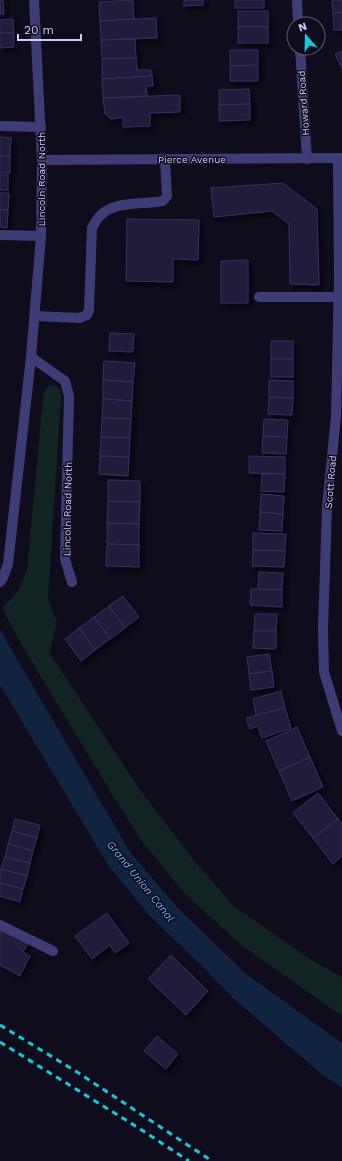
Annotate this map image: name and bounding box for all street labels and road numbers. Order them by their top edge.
street label: Howard Road [296,70,311,136]
street label: Lincoln Road North [36,132,47,226]
street label: Pierce Avenue [158,154,226,165]
street label: Scott Road [323,455,338,509]
street label: Lincoln Road North [61,462,74,556]

